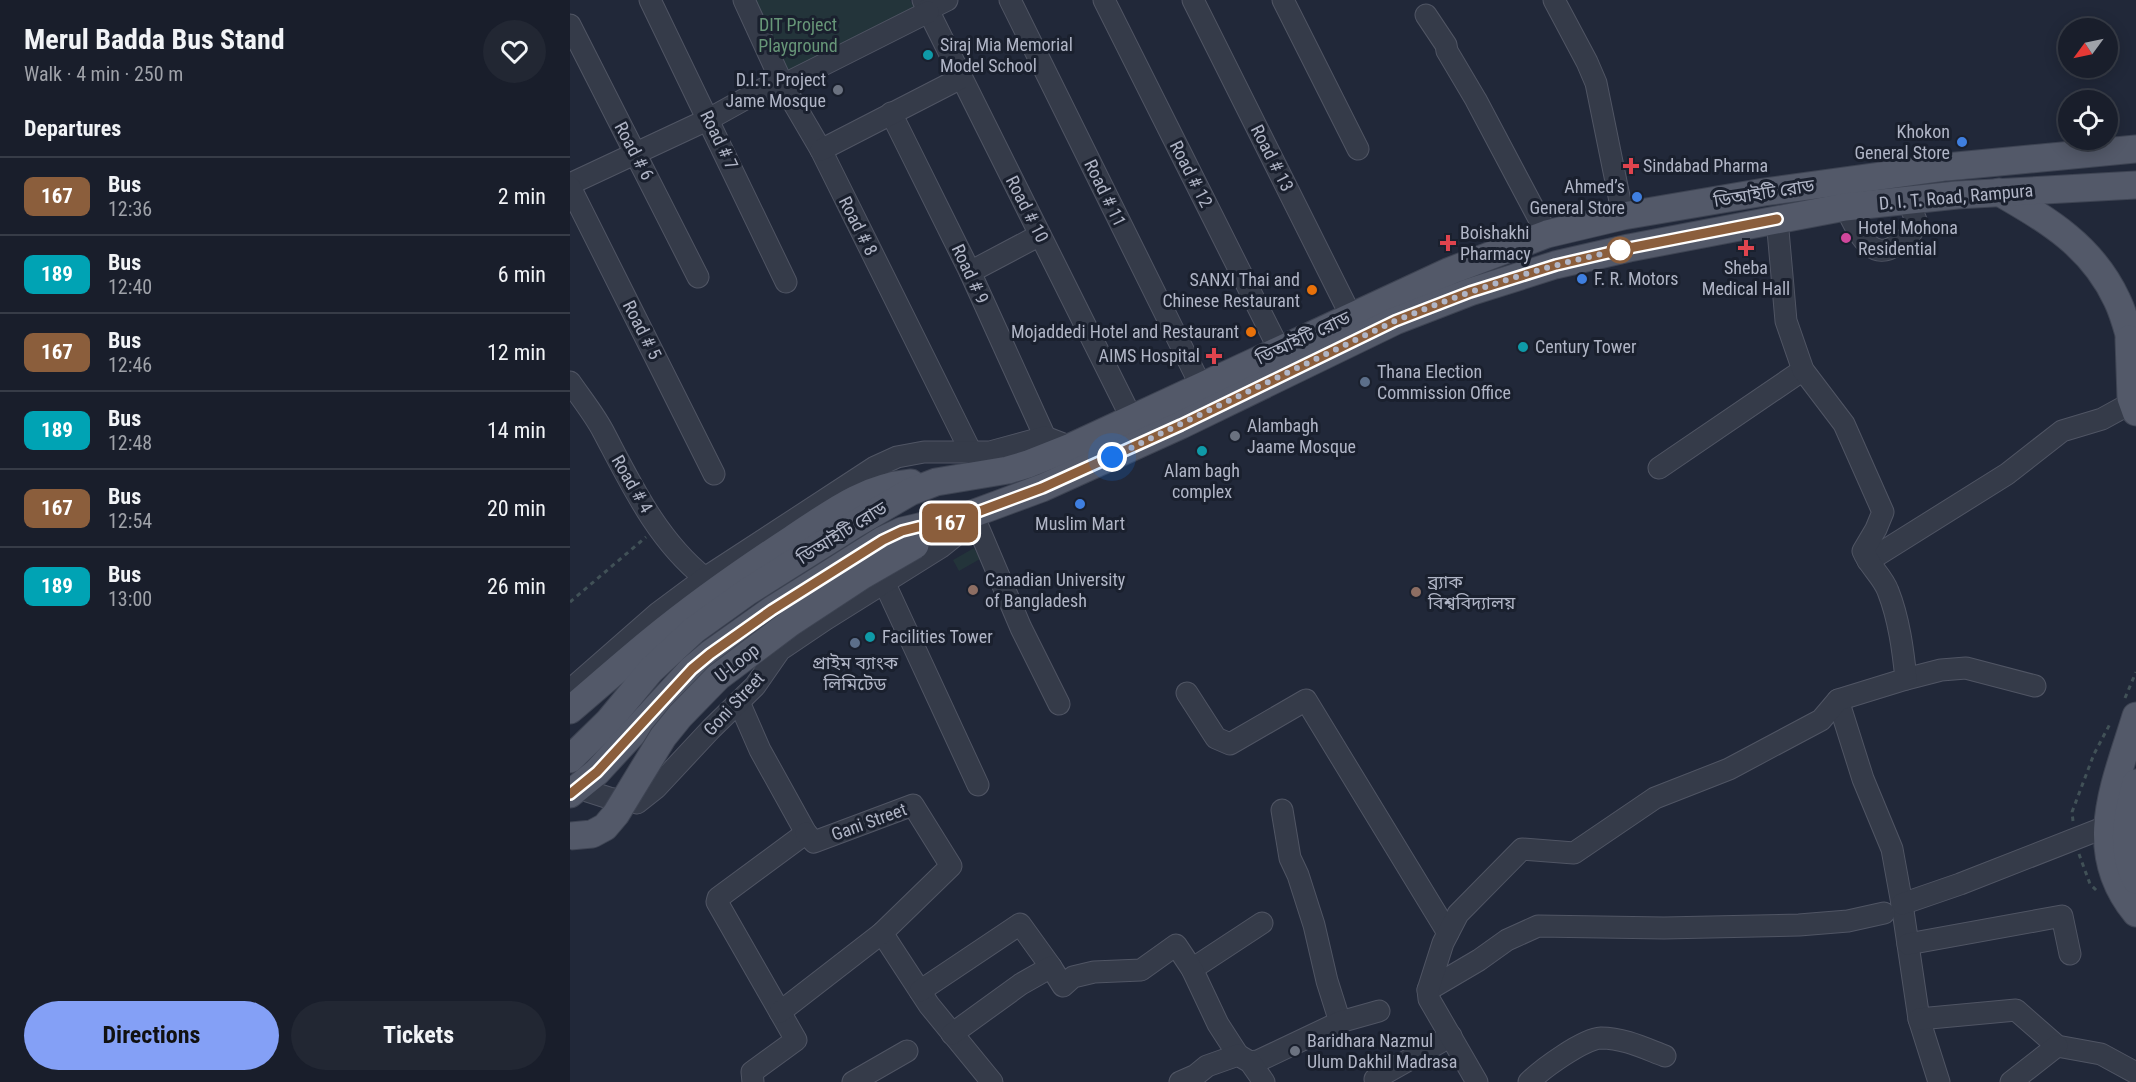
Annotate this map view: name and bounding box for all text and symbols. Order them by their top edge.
park label: DIT Project Playground [758,14,838,56]
north arrow [2058,18,2118,78]
map controls [2058,18,2118,150]
button: heart [483,20,546,83]
text: Merul Badda Bus Stand [24,23,285,56]
place label: Siraj Mia Memorial Model School [940,34,1073,76]
marker: Siraj Mia Memorial Model School [921,48,935,62]
text: Walk · 4 min · 250 m [24,62,183,86]
place label: D.I.T. Project Jame Mosque [726,69,826,111]
marker: D.I.T. Project Jame Mosque [831,83,845,97]
button: locate [2058,90,2118,150]
street label: Road # 7 [696,107,743,173]
text: Departures [24,116,121,141]
street label: Road # 6 [610,118,659,184]
street label: Road # 13 [1247,121,1298,195]
place label: Khokon General Store [1854,121,1950,163]
marker: Khokon General Store [1955,135,1969,149]
street label: Road # 12 [1166,137,1217,211]
place label: Sindabad Pharma [1643,155,1768,176]
street label: Road # 11 [1080,156,1131,230]
marker: Sindabad Pharma [1624,159,1638,173]
text: Bus [108,172,141,197]
street label: Road # 10 [1002,172,1053,246]
street label: ডিআইটি রোড [1711,174,1816,211]
place label: Ahmed’s General Store [1529,176,1625,218]
street label: D. I. T. Road, Rampura [1878,179,2034,214]
text: 167 [41,184,73,208]
text: 2 min [498,184,546,209]
marker: Ahmed’s General Store [1630,190,1644,204]
street label: Road # 8 [835,193,882,259]
text: 12:36 [108,197,152,221]
place label: Hotel Mohona Residential [1858,217,1958,259]
place label: Boishakhi Pharmacy [1460,222,1531,264]
marker: Hotel Mohona Residential [1839,231,1853,245]
marker: Boishakhi Pharmacy [1441,236,1455,250]
unlabelled marker [1607,237,1633,263]
street label: Road # 9 [948,241,993,307]
marker: Sheba Medical Hall [1739,241,1753,255]
text: Bus [108,250,141,275]
place label: Sheba Medical Hall [1702,257,1790,299]
text: 189 [41,262,73,286]
text: 6 min [498,262,546,287]
place label: F. R. Motors [1594,268,1678,289]
place label: SANXI Thai and Chinese Restaurant [1162,269,1300,311]
marker: F. R. Motors [1575,272,1589,286]
text: 12:40 [108,275,152,299]
marker: SANXI Thai and Chinese Restaurant [1305,283,1319,297]
street label: Road # 5 [619,297,666,363]
street label: ডিআইটি রোড [1251,306,1353,369]
place label: Mojaddedi Hotel and Restaurant [1011,321,1239,342]
marker: Mojaddedi Hotel and Restaurant [1244,325,1258,339]
text: Bus [108,328,141,353]
place label: Century Tower [1535,336,1637,357]
text: 167 [41,340,73,364]
text: 12 min [487,340,546,365]
marker: Century Tower [1516,340,1530,354]
place label: AIMS Hospital [1099,345,1200,366]
marker: AIMS Hospital [1205,347,1223,365]
text: 12:46 [108,353,152,377]
place label: Thana Election Commission Office [1377,361,1511,403]
marker: Thana Election Commission Office [1358,375,1372,389]
text: Bus [108,406,141,431]
place label: Alambagh Jaame Mosque [1247,415,1356,457]
text: 189 [41,418,73,442]
text: 14 min [487,418,546,443]
marker: Alambagh Jaame Mosque [1228,429,1242,443]
text: 12:48 [108,431,152,455]
your location [1097,442,1127,472]
marker: Alam bagh complex [1195,444,1209,458]
street label: Road # 4 [608,451,657,516]
place label: Alam bagh complex [1164,460,1240,502]
text: Bus [108,484,141,509]
text: 167 [41,496,73,520]
text: 20 min [487,496,546,521]
street label: ডিআইটি রোড [792,497,891,569]
marker: Muslim Mart [1073,497,1087,511]
line badge: 167 [916,504,985,542]
text: 12:54 [108,509,152,533]
text: 167 [934,511,966,535]
place label: Muslim Mart [1035,513,1125,534]
text: Bus [108,562,141,587]
place label: Canadian University of Bangladesh [985,569,1126,611]
place label: ব্র্যাক বিশ্ববিদ্যালয় [1427,571,1516,613]
text: 189 [41,574,73,598]
text: 26 min [487,574,546,599]
marker: Canadian University of Bangladesh [966,583,980,597]
marker: ব্র্যাক বিশ্ববিদ্যালয় [1409,585,1423,599]
text: 13:00 [108,587,152,611]
place label: Facilities Tower [882,626,993,647]
marker: Facilities Tower [863,630,877,644]
marker: প্রাইম ব্যাংক লিমিটেড [848,636,862,650]
street label: U-Loop [710,639,763,686]
place label: প্রাইম ব্যাংক লিমিটেড [812,652,899,694]
street label: Goni Street [699,668,768,740]
street label: Gani Street [828,798,909,845]
button: Directions [24,1001,279,1070]
button: Tickets [291,1001,546,1070]
place label: Baridhara Nazmul Ulum Dakhil Madrasa [1307,1030,1457,1072]
marker: Baridhara Nazmul Ulum Dakhil Madrasa [1288,1044,1302,1058]

